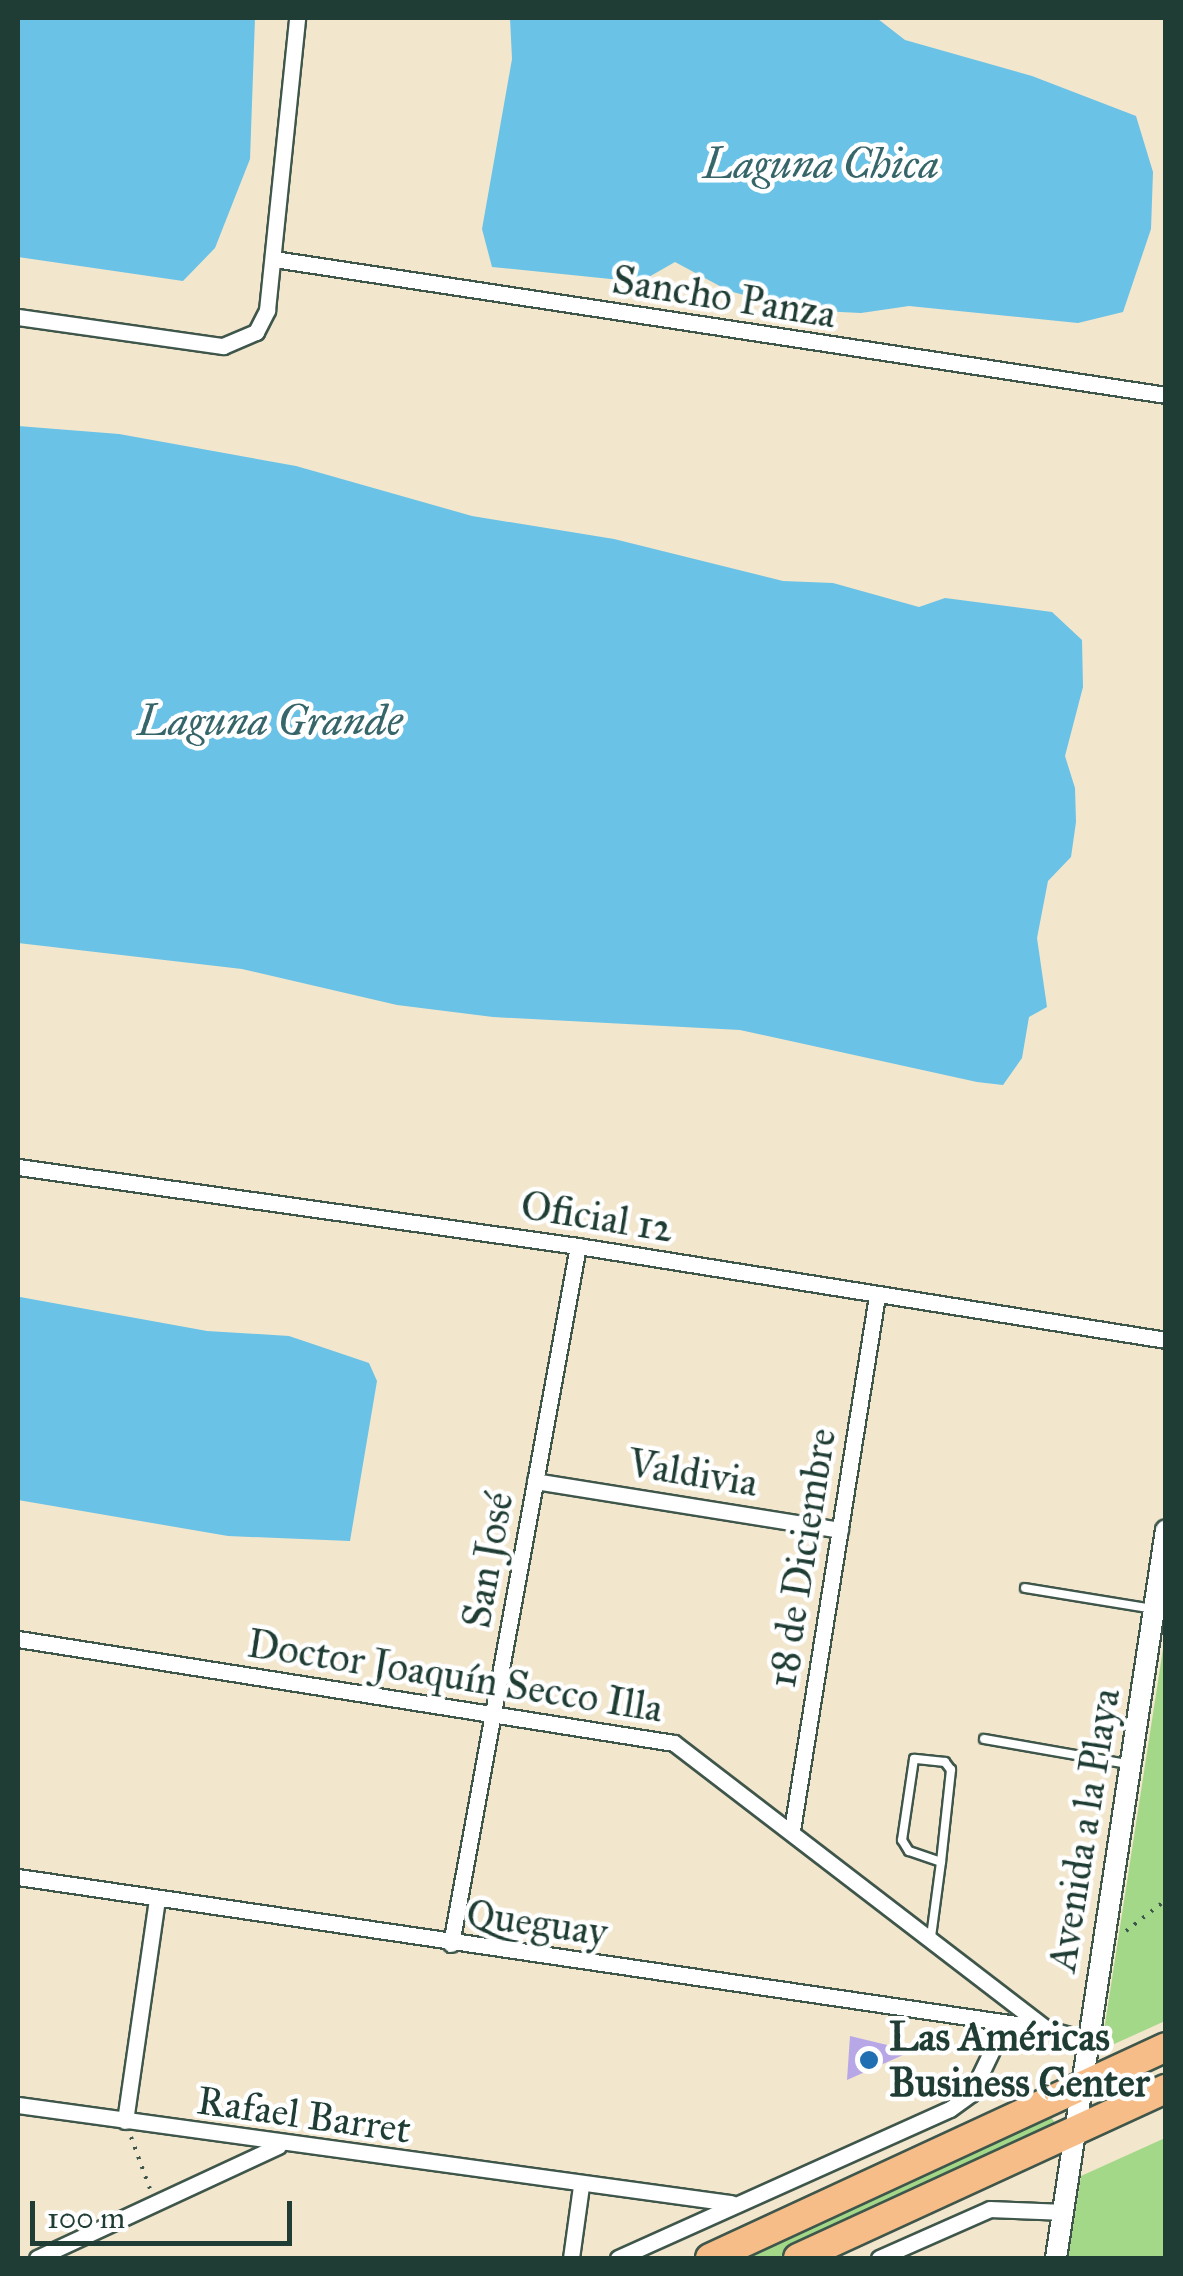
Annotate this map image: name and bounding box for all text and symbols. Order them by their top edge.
water label: Laguna Chica [703,139,939,189]
street label: Sancho Panza [609,256,839,338]
water label: Laguna Grande [138,696,402,746]
street label: Oficial 12 [518,1181,676,1253]
street label: 18 de Diciembre [758,1425,846,1691]
street label: Valdivia [625,1439,761,1507]
street label: San José [452,1488,524,1632]
street label: Doctor Joaquín Secco Illa [244,1619,666,1733]
street label: Avenida a la Playa [1038,1685,1130,1975]
street label: Queguay [463,1889,611,1957]
place label: Las Américas Business Center [889,2013,1150,2107]
marker: Las Américas Business Center [858,2049,880,2071]
street label: Rafael Barret [194,2076,414,2154]
scale bar [35,2181,298,2243]
text: 100 m [47,2200,125,2236]

